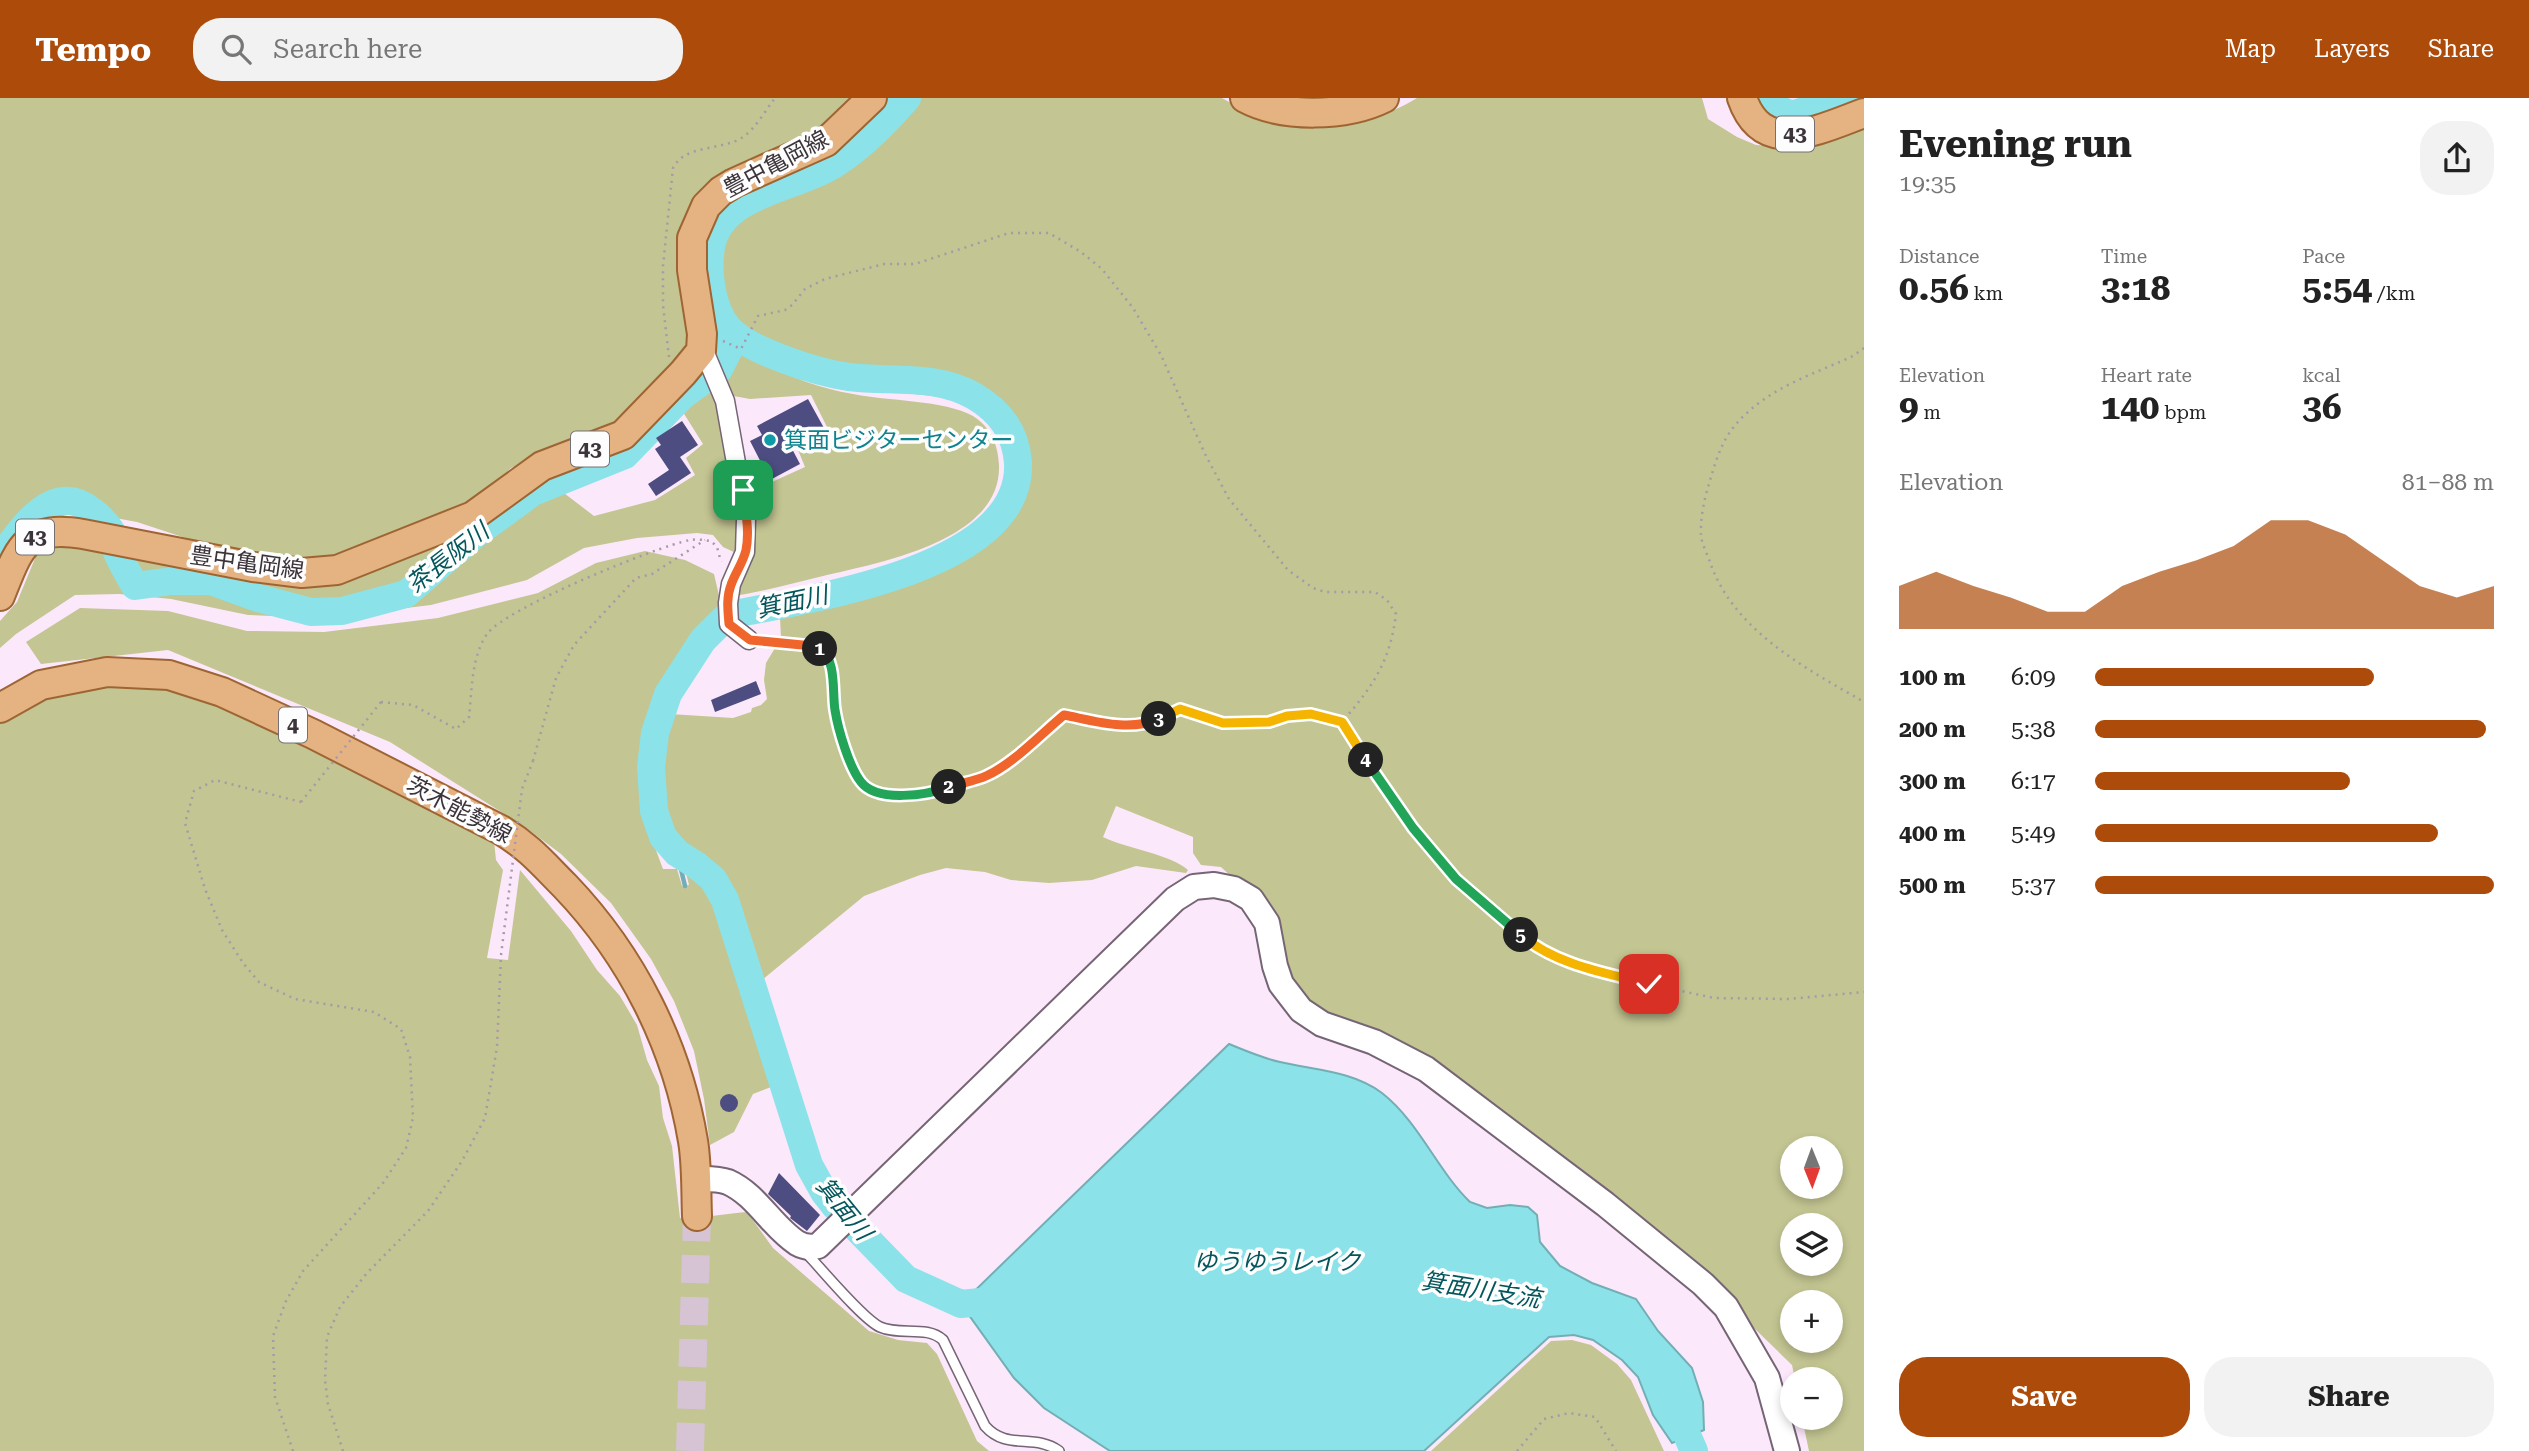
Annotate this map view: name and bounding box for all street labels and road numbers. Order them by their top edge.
road number: 43 [1776,117,1814,152]
street label: 豊中亀岡線 [719,125,833,203]
road number: 43 [571,432,609,466]
road number: 43 [16,520,54,555]
street label: 豊中亀岡線 [188,542,306,584]
road number: 4 [279,708,307,742]
street label: 茨木能勢線 [402,771,516,849]

